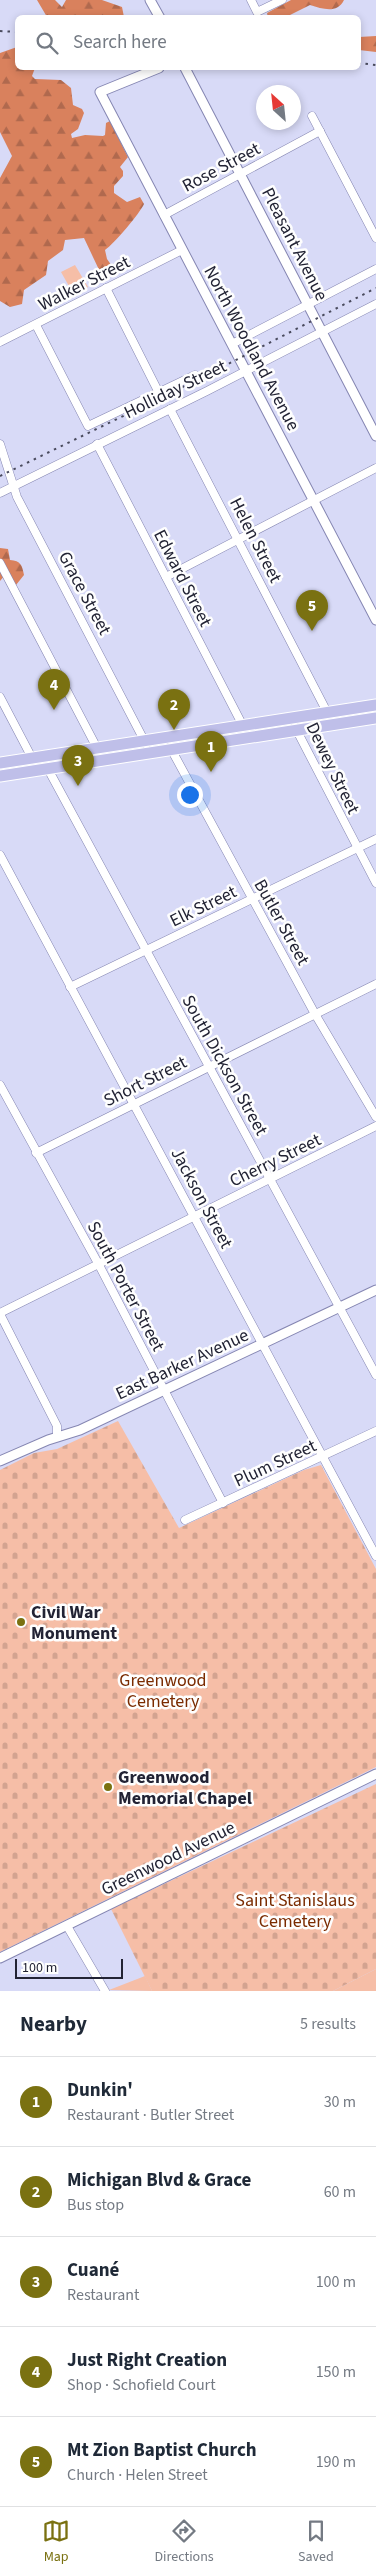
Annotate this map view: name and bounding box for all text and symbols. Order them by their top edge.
search box [15,15,361,70]
icon: search [33,29,61,57]
text: Search here [73,29,167,56]
north arrow [256,85,301,130]
street label: Rose Street [178,136,265,198]
street label: Pleasant Avenue [255,183,334,305]
street label: Walker Street [34,250,134,317]
street label: North Woodland Avenue [197,261,306,435]
street label: Holliday Street [120,354,231,425]
street label: Helen Street [223,493,288,587]
street label: Edward Street [147,525,218,631]
street label: Grace Street [52,547,117,639]
pin: 5 [296,590,328,631]
pin: 4 [38,669,70,710]
pin: 2 [158,689,190,730]
street label: Dewey Street [300,718,366,818]
pin: 1 [195,731,227,772]
pin: 3 [62,745,94,786]
your location [177,782,203,808]
street label: Butler Street [248,875,316,970]
street label: Elk Street [166,880,241,933]
street label: South Dickson Street [176,990,274,1140]
street label: Short Street [99,1050,191,1113]
street label: Cherry Street [225,1128,325,1193]
street label: Jackson Street [165,1144,239,1253]
street label: South Porter Street [81,1217,170,1356]
street label: East Barker Avenue [112,1323,253,1406]
street label: Plum Street [230,1433,320,1493]
place label: Civil War Monument [31,1600,117,1646]
marker: Civil War Monument [15,1616,27,1628]
park label: Greenwood Cemetery [119,1668,207,1714]
place label: Greenwood Memorial Chapel [118,1765,252,1811]
marker: Greenwood Memorial Chapel [102,1781,114,1793]
street label: Greenwood Avenue [97,1815,240,1902]
park label: Saint Stanislaus Cemetery [235,1888,355,1934]
scale bar [15,1956,122,1979]
text: 100 m [22,1958,57,1978]
text: Nearby [20,2009,87,2039]
text: 5 results [300,2013,356,2035]
text: Dunkin' [67,2077,133,2104]
text: 1 [32,2091,40,2113]
text: 30 m [324,2091,356,2113]
text: Restaurant · Butler Street [67,2104,234,2126]
text: Michigan Blvd & Grace [67,2167,251,2194]
text: 2 [32,2181,40,2203]
text: 60 m [324,2181,356,2203]
text: Bus stop [67,2194,124,2216]
text: Cuané [67,2257,119,2284]
text: 3 [32,2271,40,2293]
text: 100 m [316,2271,356,2293]
text: Restaurant [67,2284,140,2306]
text: Just Right Creation [67,2347,227,2374]
text: 4 [32,2361,40,2383]
text: 150 m [316,2361,356,2383]
text: Shop · Schofield Court [67,2374,216,2396]
text: Mt Zion Baptist Church [67,2437,257,2464]
text: 5 [32,2451,40,2473]
text: 190 m [316,2451,356,2473]
text: Church · Helen Street [67,2464,208,2486]
tab: Map [42,2517,70,2567]
tab: Directions [154,2517,214,2567]
tab: Saved [298,2517,334,2567]

